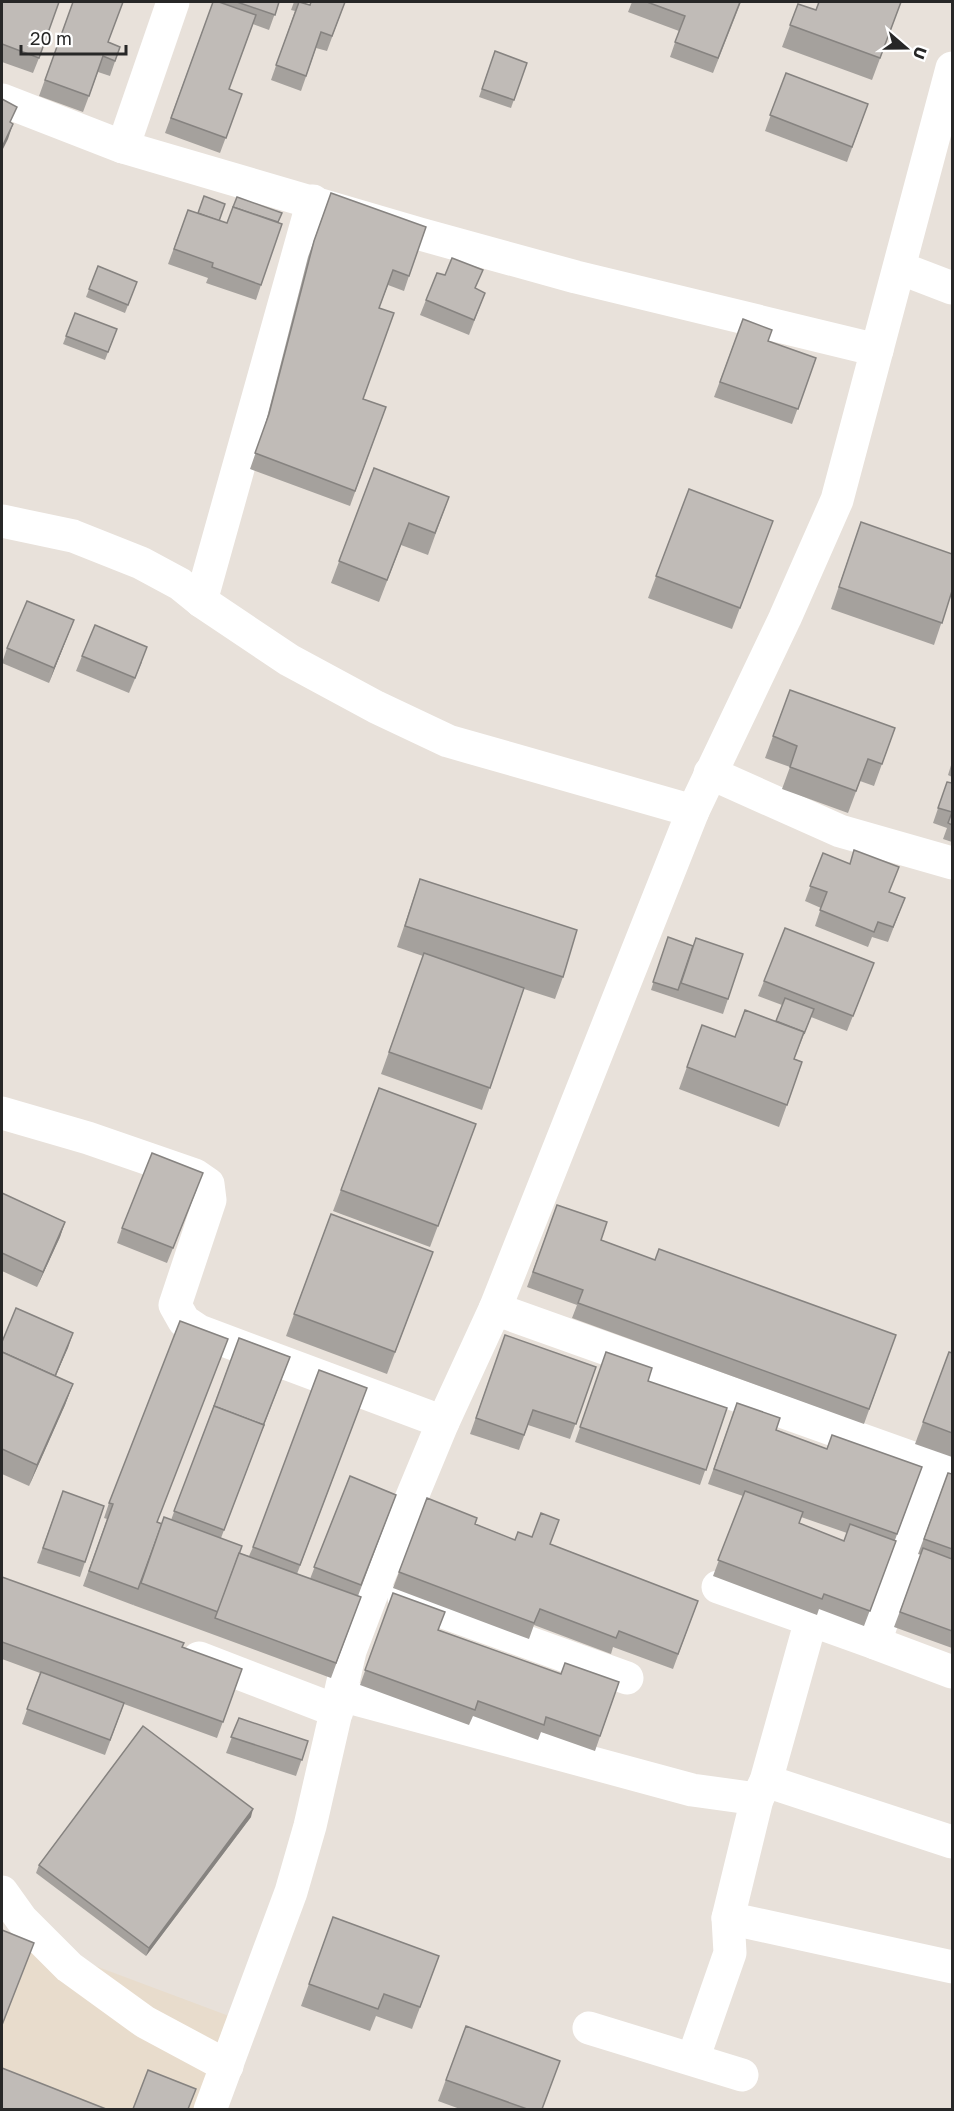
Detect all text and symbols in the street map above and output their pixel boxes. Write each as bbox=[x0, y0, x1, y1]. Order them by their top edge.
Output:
scale bar bbox=[21, 18, 126, 56]
north arrow bbox=[876, 18, 936, 78]
text: 20 m bbox=[30, 27, 72, 49]
text: U bbox=[909, 44, 931, 62]

